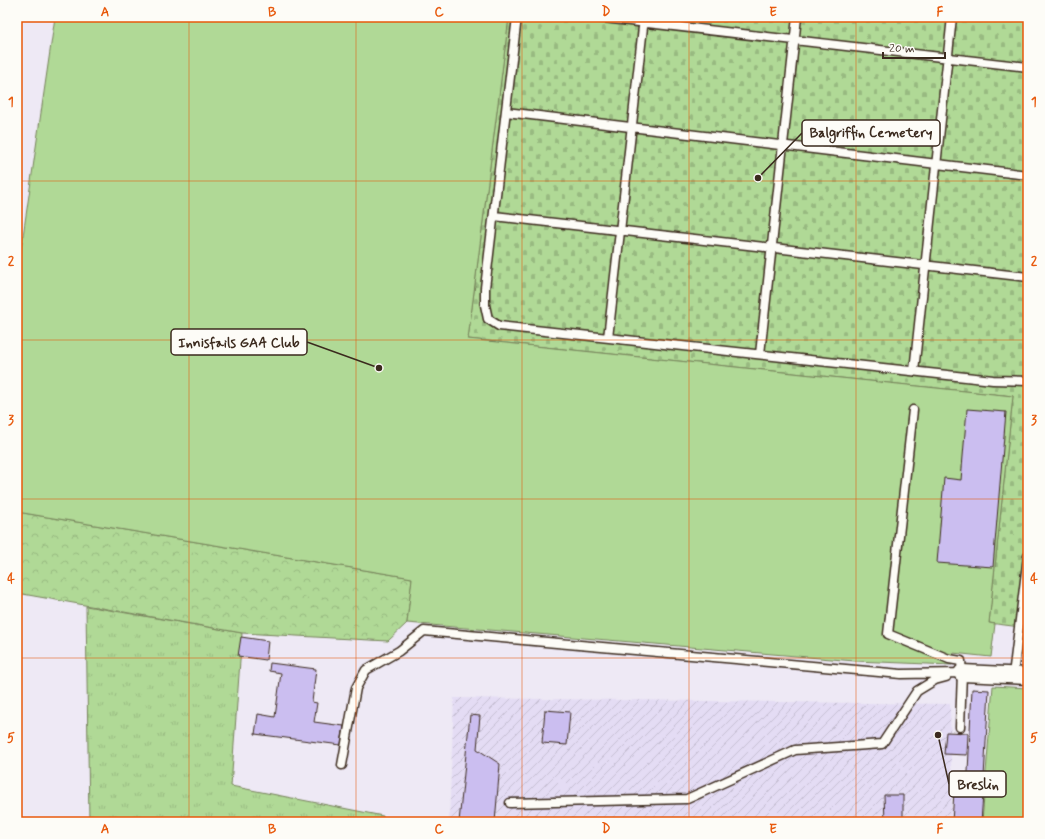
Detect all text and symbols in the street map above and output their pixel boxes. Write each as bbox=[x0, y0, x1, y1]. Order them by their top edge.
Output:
text: A bbox=[101, 4, 109, 21]
text: B bbox=[268, 4, 277, 21]
text: C bbox=[434, 4, 444, 21]
text: D bbox=[602, 4, 611, 21]
text: E bbox=[769, 4, 777, 21]
text: F bbox=[937, 4, 944, 21]
scale bar bbox=[883, 34, 945, 60]
text: 20 m bbox=[889, 41, 915, 57]
text: 1 bbox=[8, 94, 14, 111]
text: 1 bbox=[1031, 94, 1037, 111]
callout: Balgriffin Cemetery bbox=[802, 120, 940, 146]
text: Balgriffin Cemetery bbox=[810, 124, 933, 144]
text: 2 bbox=[8, 253, 15, 270]
text: 2 bbox=[1031, 253, 1038, 270]
callout: Innisfails GAA Club bbox=[171, 329, 307, 355]
text: Innisfails GAA Club bbox=[178, 334, 300, 352]
text: 3 bbox=[8, 412, 14, 429]
text: 3 bbox=[1031, 412, 1037, 429]
text: 4 bbox=[7, 571, 15, 588]
text: 4 bbox=[1030, 571, 1038, 588]
text: 5 bbox=[7, 730, 15, 747]
text: 5 bbox=[1030, 730, 1038, 747]
callout: Breslin bbox=[949, 771, 1006, 797]
text: Breslin bbox=[957, 776, 999, 794]
text: A bbox=[101, 821, 109, 838]
text: B bbox=[268, 821, 277, 838]
text: C bbox=[434, 821, 444, 838]
text: D bbox=[602, 821, 611, 838]
text: E bbox=[769, 821, 777, 838]
text: F bbox=[937, 821, 944, 838]

